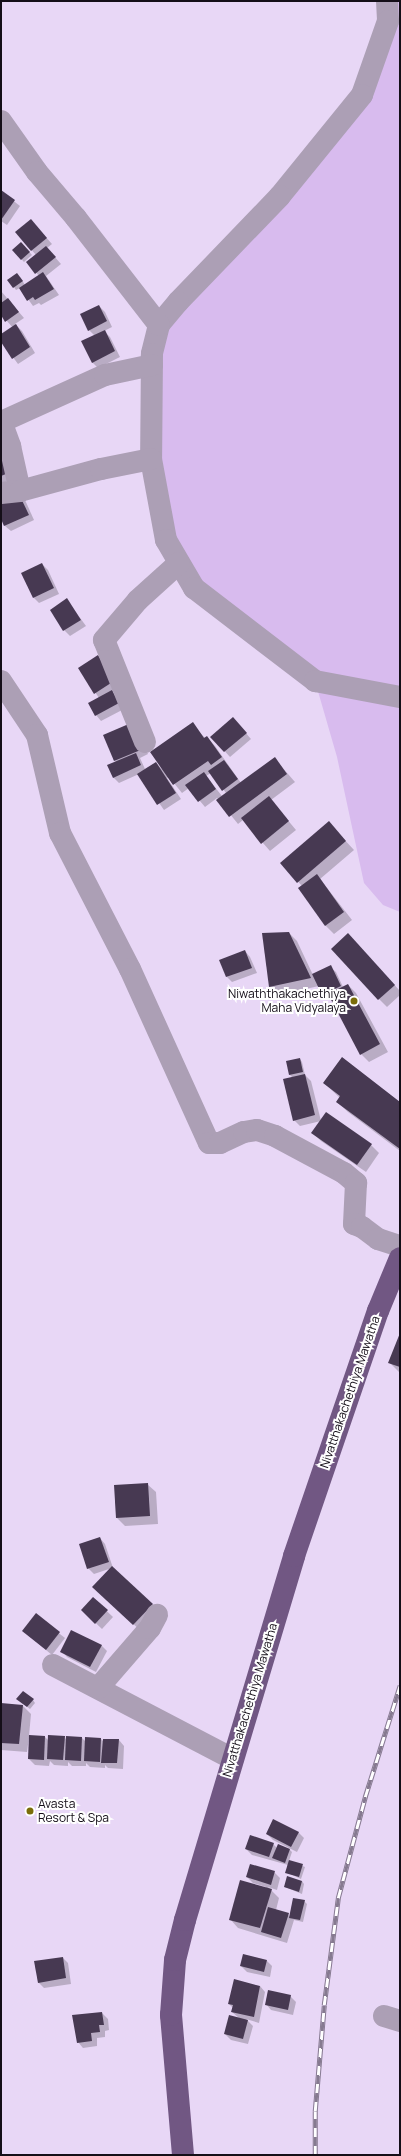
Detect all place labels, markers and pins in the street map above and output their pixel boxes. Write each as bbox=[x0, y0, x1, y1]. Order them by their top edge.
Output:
place label: Niwaththakachethiya Maha Vidyalaya bbox=[228, 987, 346, 1015]
marker: Niwaththakachethiya Maha Vidyalaya bbox=[349, 996, 359, 1006]
place label: Avasta Resort & Spa bbox=[38, 1797, 109, 1825]
marker: Avasta Resort & Spa bbox=[25, 1806, 35, 1816]

